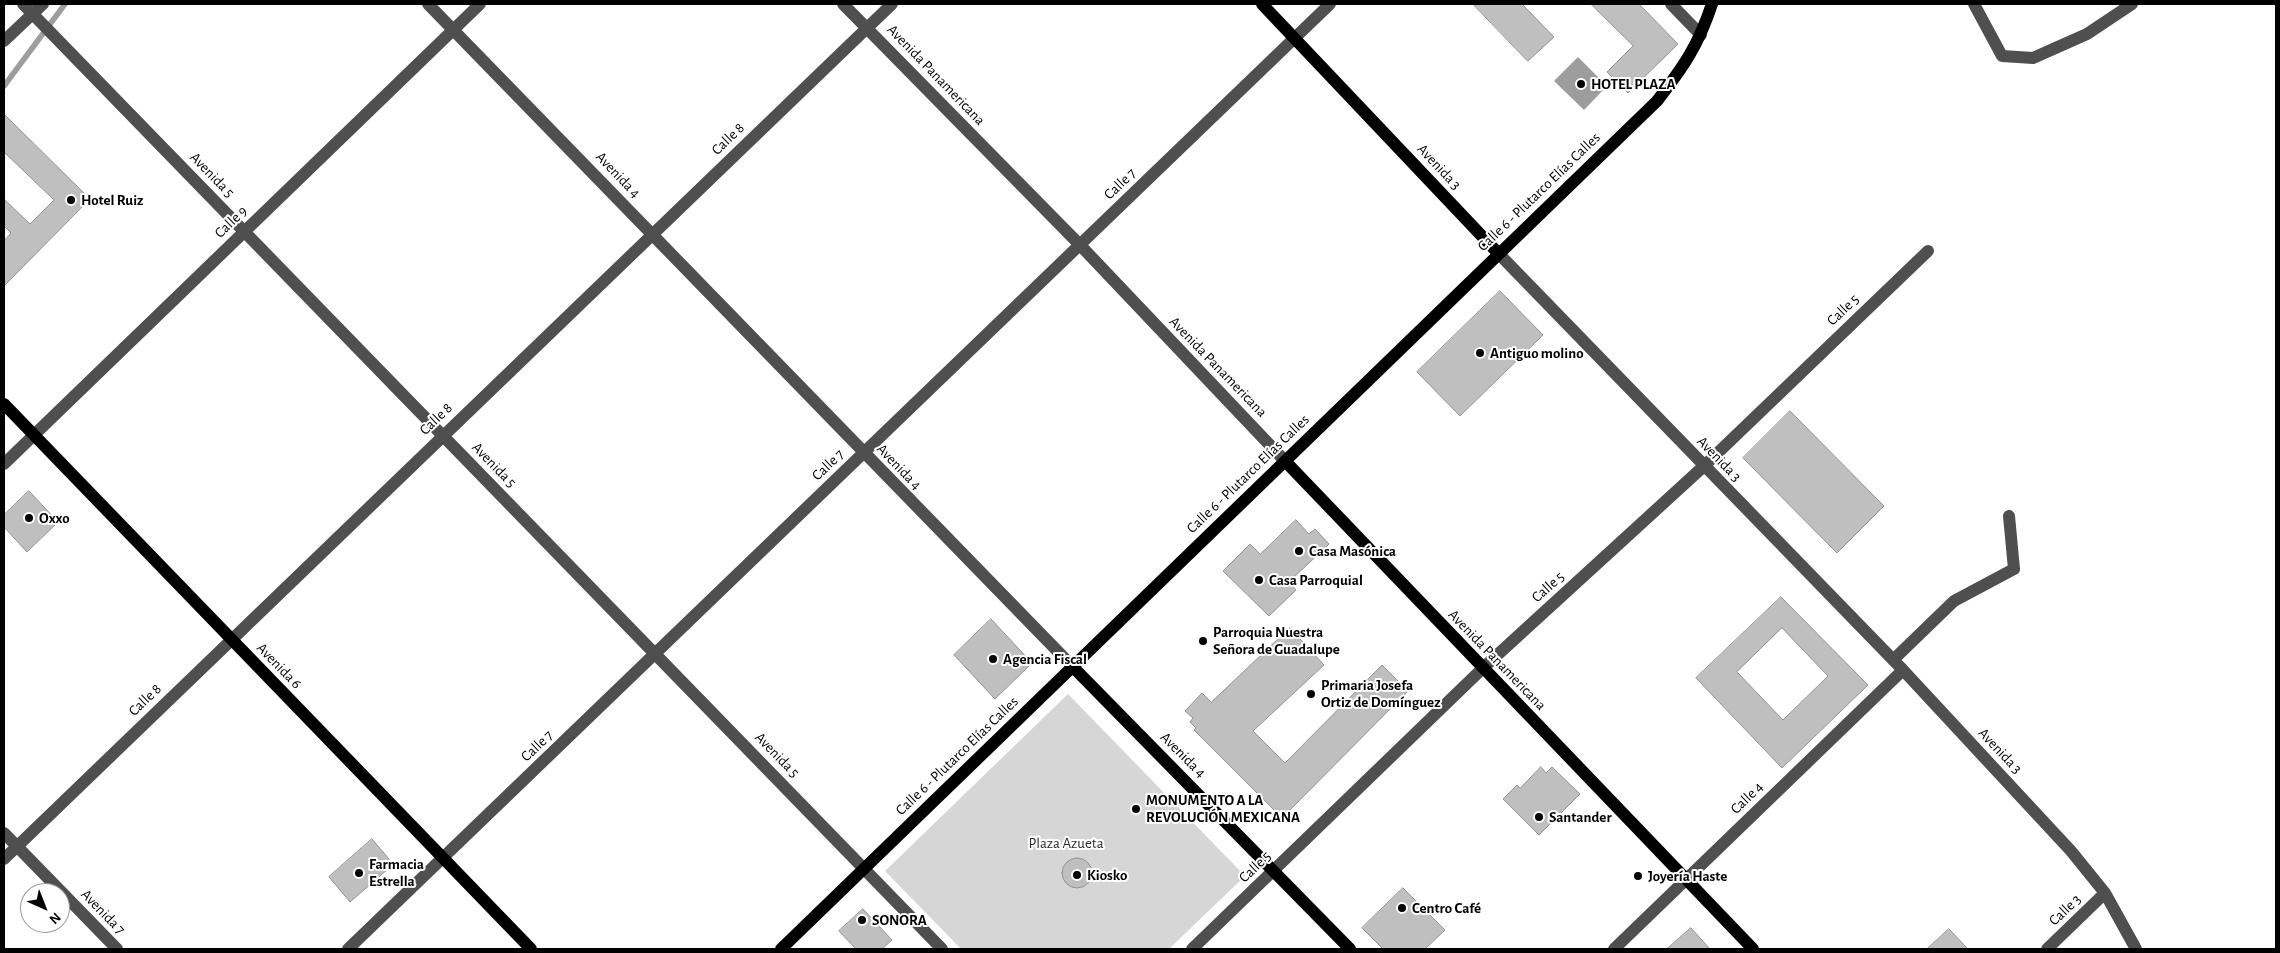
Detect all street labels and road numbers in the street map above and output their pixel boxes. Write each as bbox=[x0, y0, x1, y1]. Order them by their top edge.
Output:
street label: Avenida Panamericana bbox=[883, 21, 989, 129]
street label: Calle 8 bbox=[708, 119, 748, 159]
street label: Calle 6 - Plutarco Elías Calles bbox=[1474, 129, 1604, 255]
street label: Avenida 3 bbox=[1413, 140, 1465, 194]
street label: Avenida 4 bbox=[592, 148, 644, 202]
street label: Avenida 5 bbox=[186, 149, 238, 201]
street label: Calle 7 bbox=[1100, 164, 1140, 204]
street label: Calle 9 bbox=[211, 202, 251, 242]
street label: Calle 5 bbox=[1823, 290, 1863, 330]
street label: Avenida Panamericana bbox=[1165, 313, 1271, 421]
street label: Calle 8 bbox=[416, 399, 456, 439]
street label: Calle 6 - Plutarco Elías Calles bbox=[1183, 411, 1313, 537]
street label: Avenida 3 bbox=[1693, 433, 1745, 485]
street label: Avenida 5 bbox=[468, 439, 520, 491]
street label: Avenida 4 bbox=[873, 440, 925, 494]
street label: Calle 7 bbox=[808, 445, 848, 485]
street label: Calle 5 bbox=[1528, 568, 1568, 606]
street label: Avenida Panamericana bbox=[1444, 606, 1550, 714]
street label: Avenida 6 bbox=[253, 639, 305, 693]
street label: Calle 8 bbox=[125, 680, 165, 720]
street label: Calle 6 - Plutarco Elías Calles bbox=[892, 693, 1022, 819]
street label: Avenida 3 bbox=[1974, 724, 2026, 778]
street label: Calle 7 bbox=[517, 726, 557, 766]
street label: Avenida 4 bbox=[1156, 728, 1210, 782]
street label: Avenida 5 bbox=[751, 729, 803, 781]
street label: Calle 4 bbox=[1727, 778, 1767, 818]
street label: Calle 5 bbox=[1235, 847, 1275, 887]
street label: Avenida 7 bbox=[77, 886, 129, 938]
street label: Calle 3 bbox=[2045, 890, 2085, 930]

